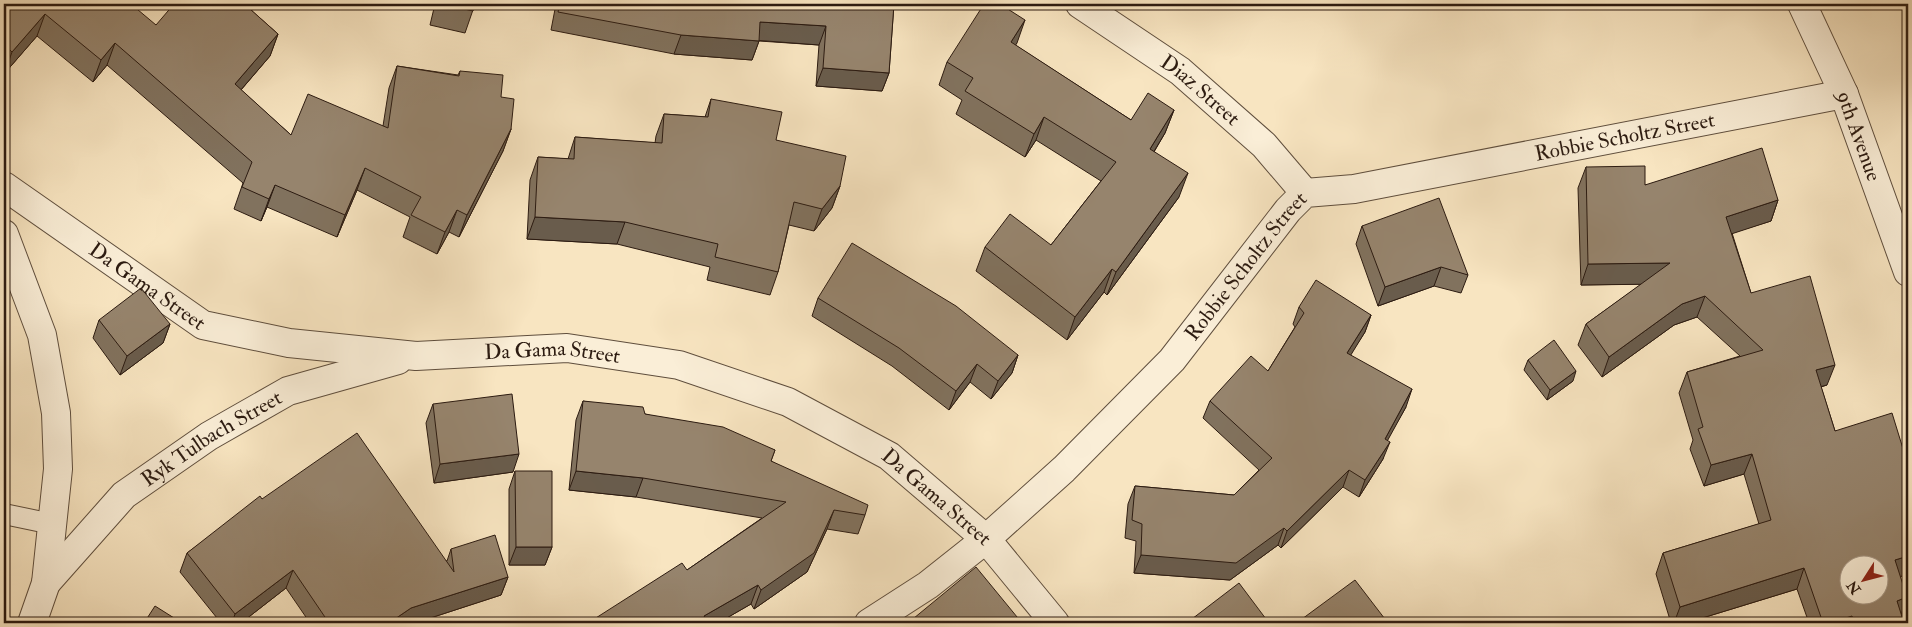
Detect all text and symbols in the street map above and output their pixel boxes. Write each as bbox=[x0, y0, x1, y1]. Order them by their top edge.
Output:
street label: Diaz Street bbox=[1155, 49, 1246, 132]
street label: 9th Avenue bbox=[1829, 86, 1887, 185]
street label: Robbie Scholtz Street bbox=[1533, 106, 1717, 168]
street label: Robbie Scholtz Street bbox=[1179, 186, 1313, 346]
street label: Da Gama Street bbox=[84, 236, 211, 337]
street label: Da Gama Street bbox=[484, 335, 622, 370]
street label: Ryk Tulbach Street bbox=[136, 384, 287, 493]
street label: Da Gama Street bbox=[876, 442, 997, 552]
north arrow bbox=[1840, 554, 1890, 604]
text: N bbox=[1843, 577, 1865, 598]

